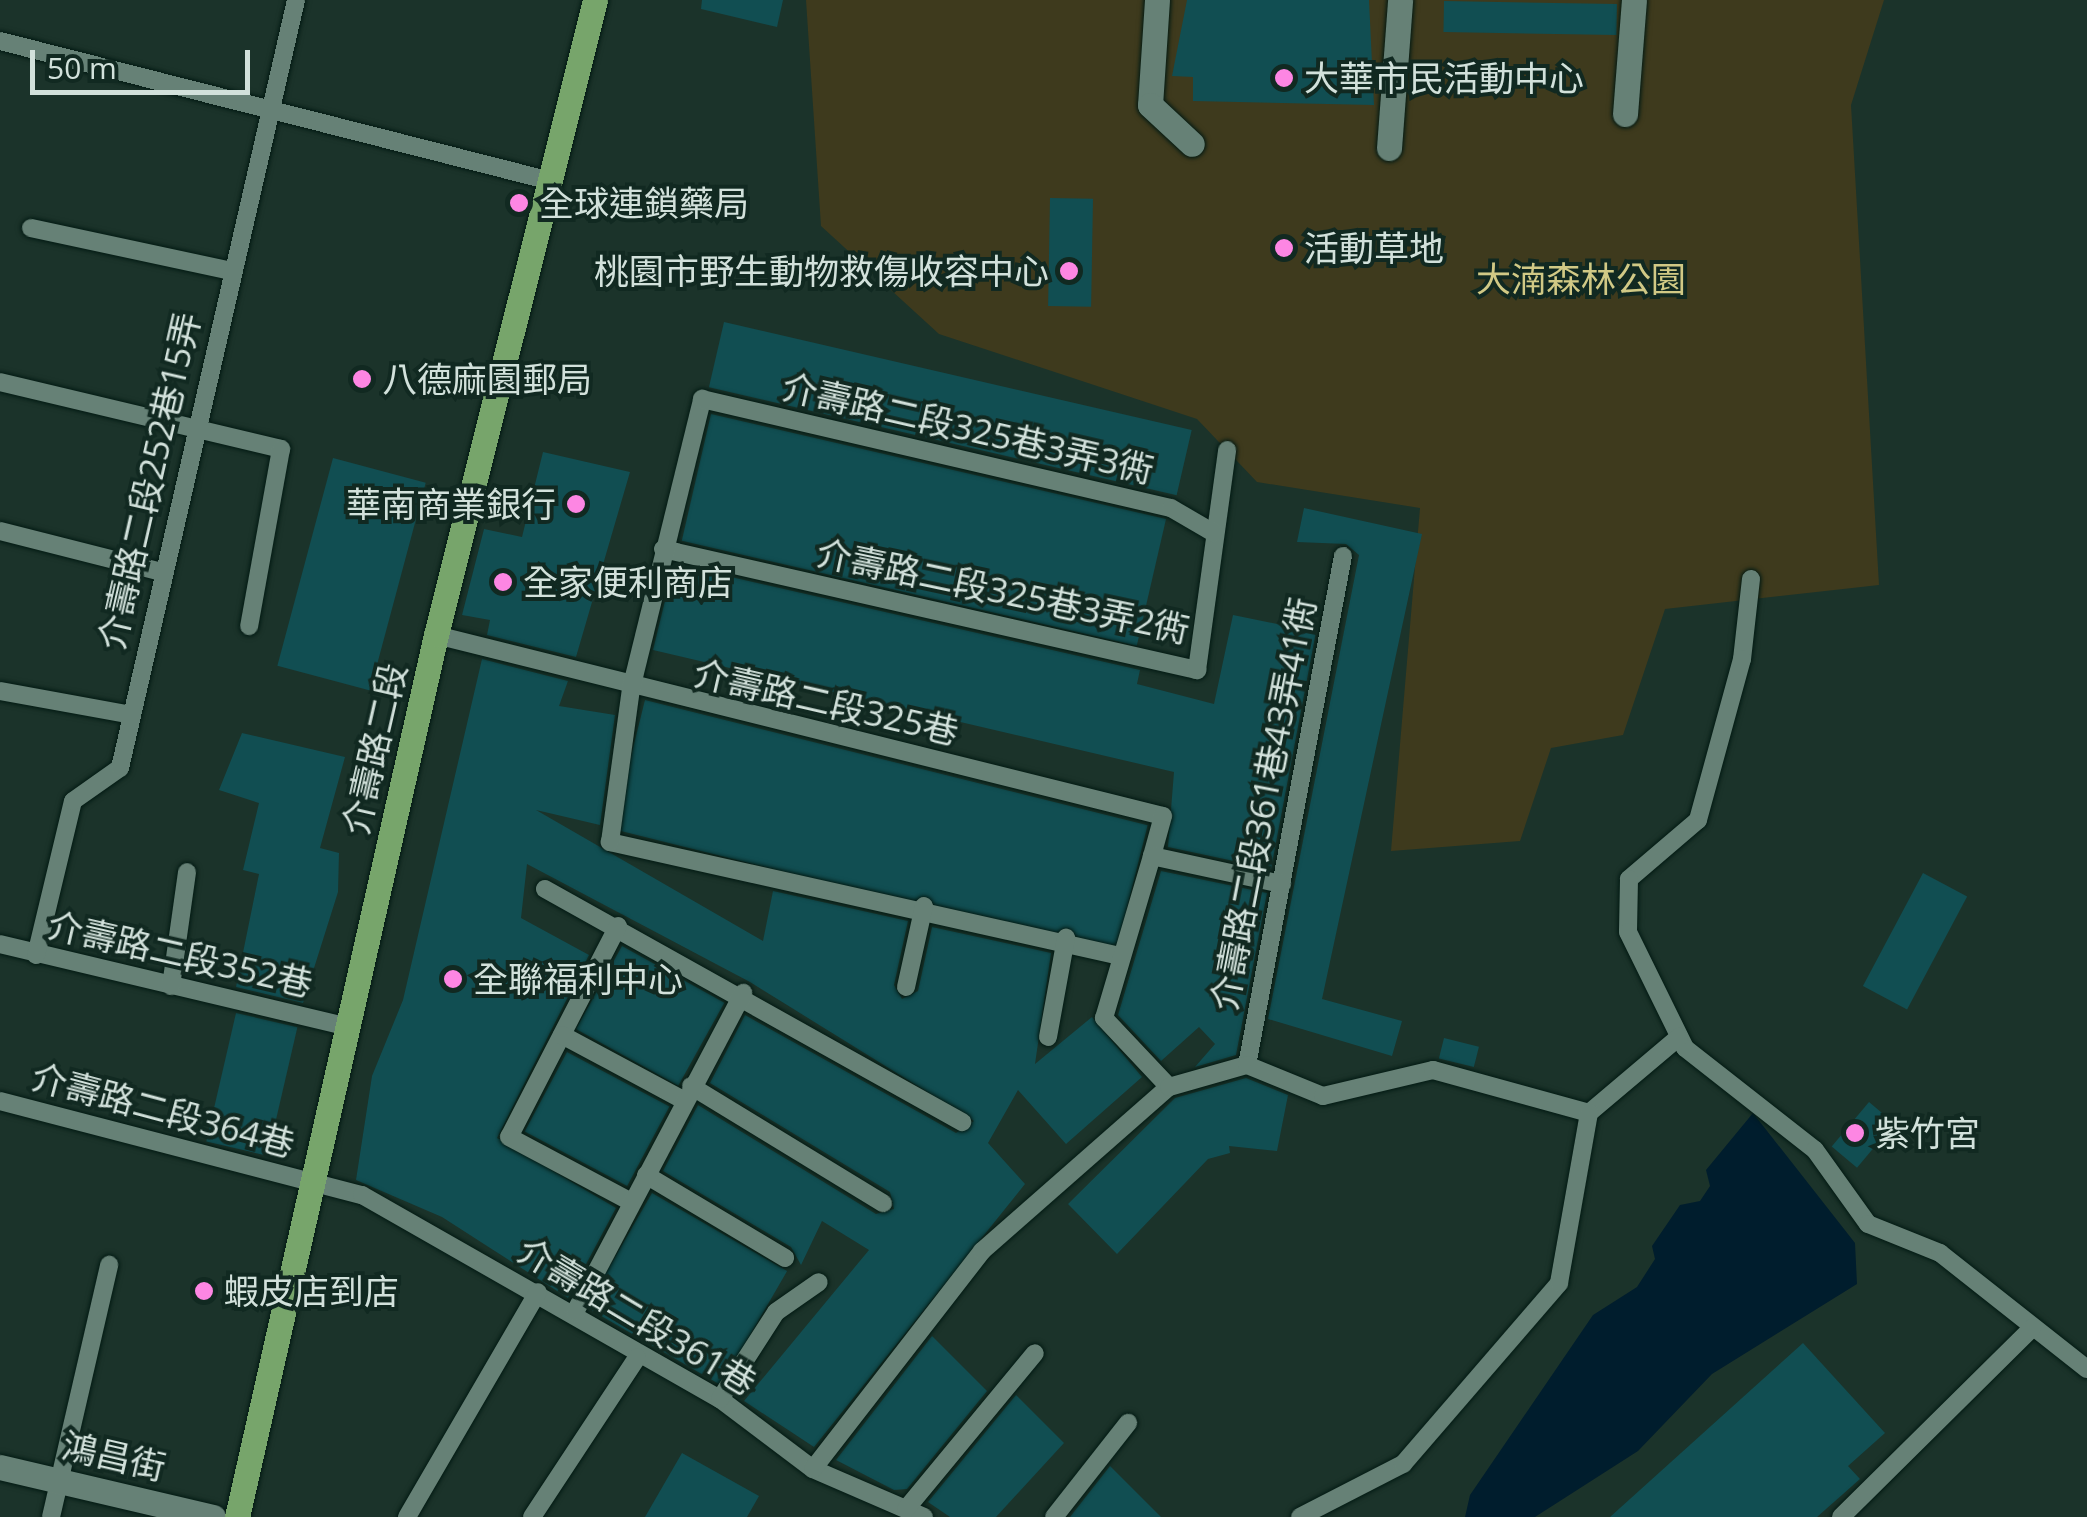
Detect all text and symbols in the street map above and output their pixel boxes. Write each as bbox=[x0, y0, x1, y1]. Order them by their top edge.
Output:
scale bar bbox=[35, 30, 255, 92]
text: 50 m bbox=[47, 47, 117, 88]
place label: 大華市民活動中心 bbox=[1304, 57, 1584, 99]
marker: 大華市民活動中心 bbox=[1273, 67, 1295, 89]
place label: 全球連鎖藥局 bbox=[539, 182, 749, 224]
marker: 全球連鎖藥局 bbox=[508, 192, 530, 214]
place label: 活動草地 bbox=[1304, 227, 1444, 269]
marker: 活動草地 bbox=[1273, 237, 1295, 259]
place label: 桃園市野生動物救傷收容中心 bbox=[594, 250, 1049, 292]
park label: 大湳森林公園 bbox=[1476, 258, 1686, 300]
marker: 桃園市野生動物救傷收容中心 bbox=[1058, 260, 1080, 282]
street label: 介壽路二段252巷15弄 bbox=[90, 308, 208, 654]
place label: 八德麻園郵局 bbox=[382, 358, 592, 400]
street label: 介壽路二段325巷3弄3衖 bbox=[778, 365, 1158, 491]
marker: 八德麻園郵局 bbox=[351, 368, 373, 390]
place label: 華南商業銀行 bbox=[346, 483, 556, 525]
marker: 華南商業銀行 bbox=[565, 493, 587, 515]
street label: 介壽路二段325巷3弄2衖 bbox=[813, 531, 1193, 651]
place label: 全家便利商店 bbox=[523, 561, 733, 603]
marker: 全家便利商店 bbox=[492, 571, 514, 593]
street label: 介壽路二段361巷43弄41衖 bbox=[1202, 594, 1324, 1014]
street label: 介壽路二段325巷 bbox=[690, 651, 962, 753]
street label: 介壽路二段 bbox=[334, 659, 414, 839]
street label: 介壽路二段352巷 bbox=[44, 903, 316, 1005]
place label: 全聯福利中心 bbox=[473, 958, 683, 1000]
marker: 全聯福利中心 bbox=[442, 968, 464, 990]
street label: 介壽路二段364巷 bbox=[27, 1055, 299, 1165]
place label: 紫竹宮 bbox=[1875, 1112, 1980, 1154]
marker: 紫竹宮 bbox=[1844, 1122, 1866, 1144]
street label: 介壽路二段361巷 bbox=[510, 1228, 764, 1404]
place label: 蝦皮店到店 bbox=[224, 1270, 399, 1312]
marker: 蝦皮店到店 bbox=[193, 1280, 215, 1302]
street label: 鴻昌街 bbox=[58, 1424, 170, 1488]

